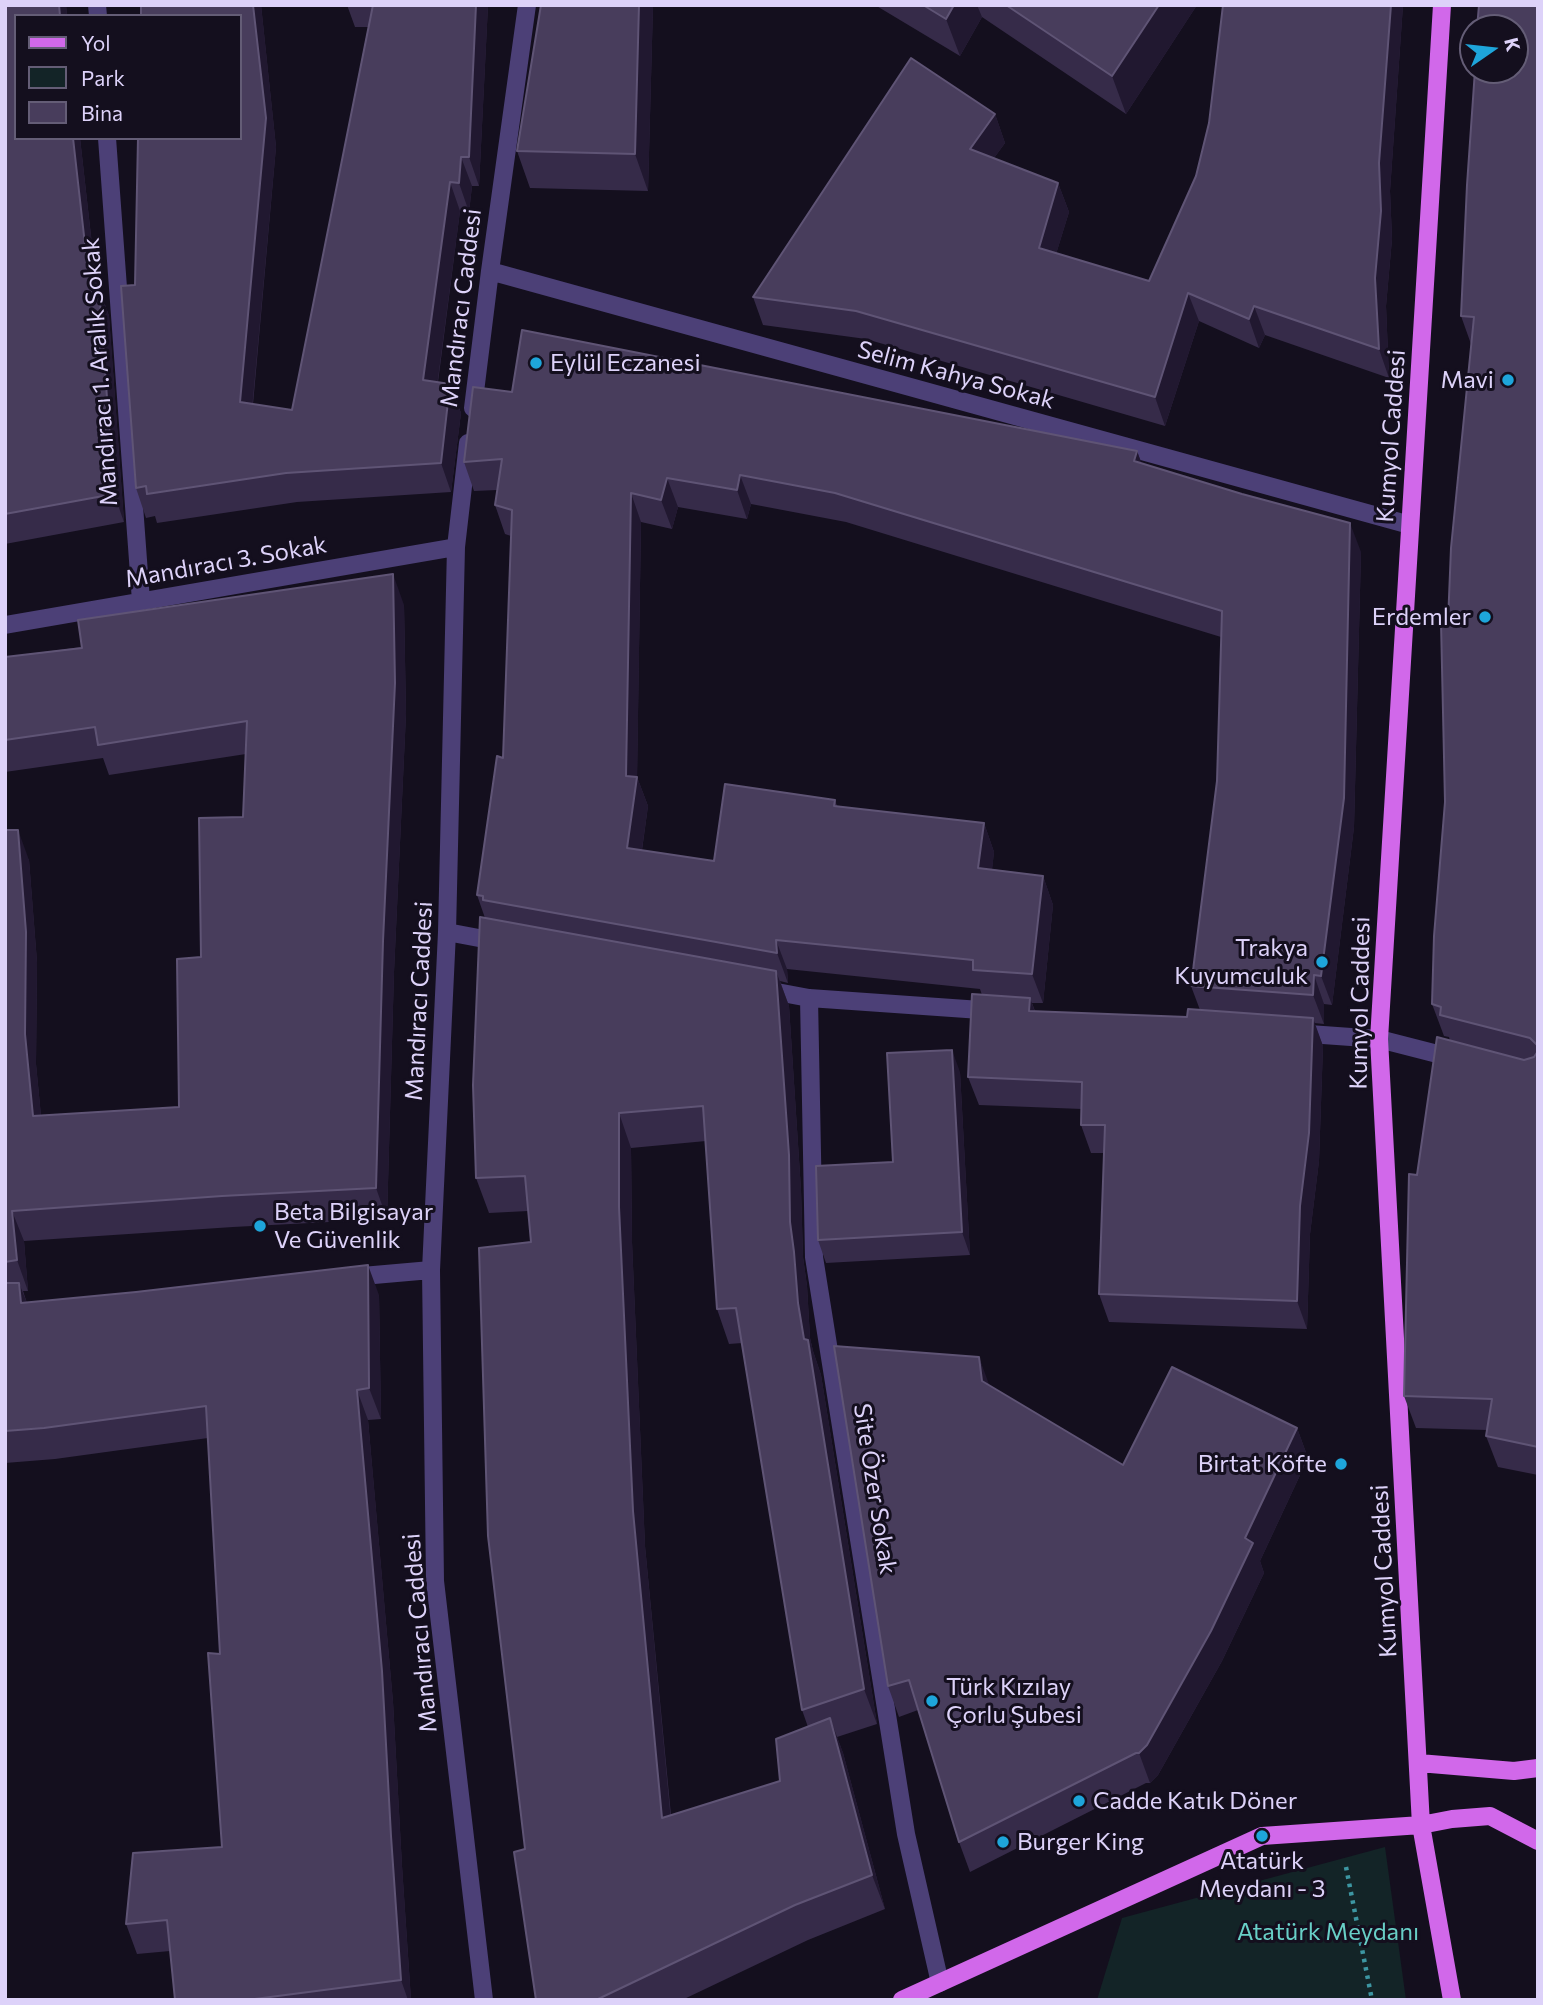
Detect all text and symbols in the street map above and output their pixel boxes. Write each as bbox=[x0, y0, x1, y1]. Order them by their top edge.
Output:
legend bbox=[14, 14, 242, 140]
north arrow bbox=[1459, 14, 1529, 84]
text: Yol bbox=[81, 30, 111, 55]
text: K bbox=[1500, 35, 1526, 54]
text: Park bbox=[81, 65, 125, 90]
text: Bina bbox=[81, 100, 123, 125]
street label: Mandıracı Caddesi bbox=[435, 207, 487, 409]
street label: Mandıracı 1. Aralık Sokak bbox=[76, 237, 124, 507]
street label: Selim Kahya Sokak bbox=[854, 335, 1058, 415]
place label: Eylül Eczanesi bbox=[550, 349, 701, 377]
street label: Kumyol Caddesi bbox=[1371, 349, 1411, 523]
marker: Eylül Eczanesi bbox=[528, 355, 544, 371]
place label: Mavi bbox=[1441, 366, 1494, 394]
marker: Mavi bbox=[1500, 372, 1516, 388]
street label: Mandıracı 3. Sokak bbox=[123, 530, 329, 594]
place label: Erdemler bbox=[1372, 603, 1471, 631]
marker: Erdemler bbox=[1477, 609, 1493, 625]
street label: Mandıracı Caddesi bbox=[399, 900, 439, 1102]
street label: Kumyol Caddesi bbox=[1344, 916, 1376, 1090]
place label: Trakya Kuyumculuk bbox=[1174, 934, 1308, 990]
marker: Trakya Kuyumculuk bbox=[1314, 954, 1330, 970]
place label: Beta Bilgisayar Ve Güvenlik bbox=[274, 1198, 433, 1254]
marker: Beta Bilgisayar Ve Güvenlik bbox=[252, 1218, 268, 1234]
street label: Site Özer Sokak bbox=[847, 1402, 903, 1576]
place label: Birtat Köfte bbox=[1198, 1450, 1327, 1478]
marker: Birtat Köfte bbox=[1333, 1456, 1349, 1472]
street label: Kumyol Caddesi bbox=[1365, 1484, 1403, 1658]
street label: Mandıracı Caddesi bbox=[397, 1532, 443, 1734]
place label: Türk Kızılay Çorlu Şubesi bbox=[946, 1673, 1082, 1729]
marker: Türk Kızılay Çorlu Şubesi bbox=[924, 1693, 940, 1709]
place label: Cadde Katık Döner bbox=[1093, 1787, 1297, 1815]
marker: Cadde Katık Döner bbox=[1071, 1793, 1087, 1809]
place label: Burger King bbox=[1017, 1828, 1144, 1856]
marker: Atatürk Meydanı - 3 bbox=[1254, 1828, 1270, 1844]
marker: Burger King bbox=[995, 1834, 1011, 1850]
place label: Atatürk Meydanı - 3 bbox=[1199, 1847, 1325, 1903]
park label: Atatürk Meydanı bbox=[1237, 1918, 1419, 1946]

